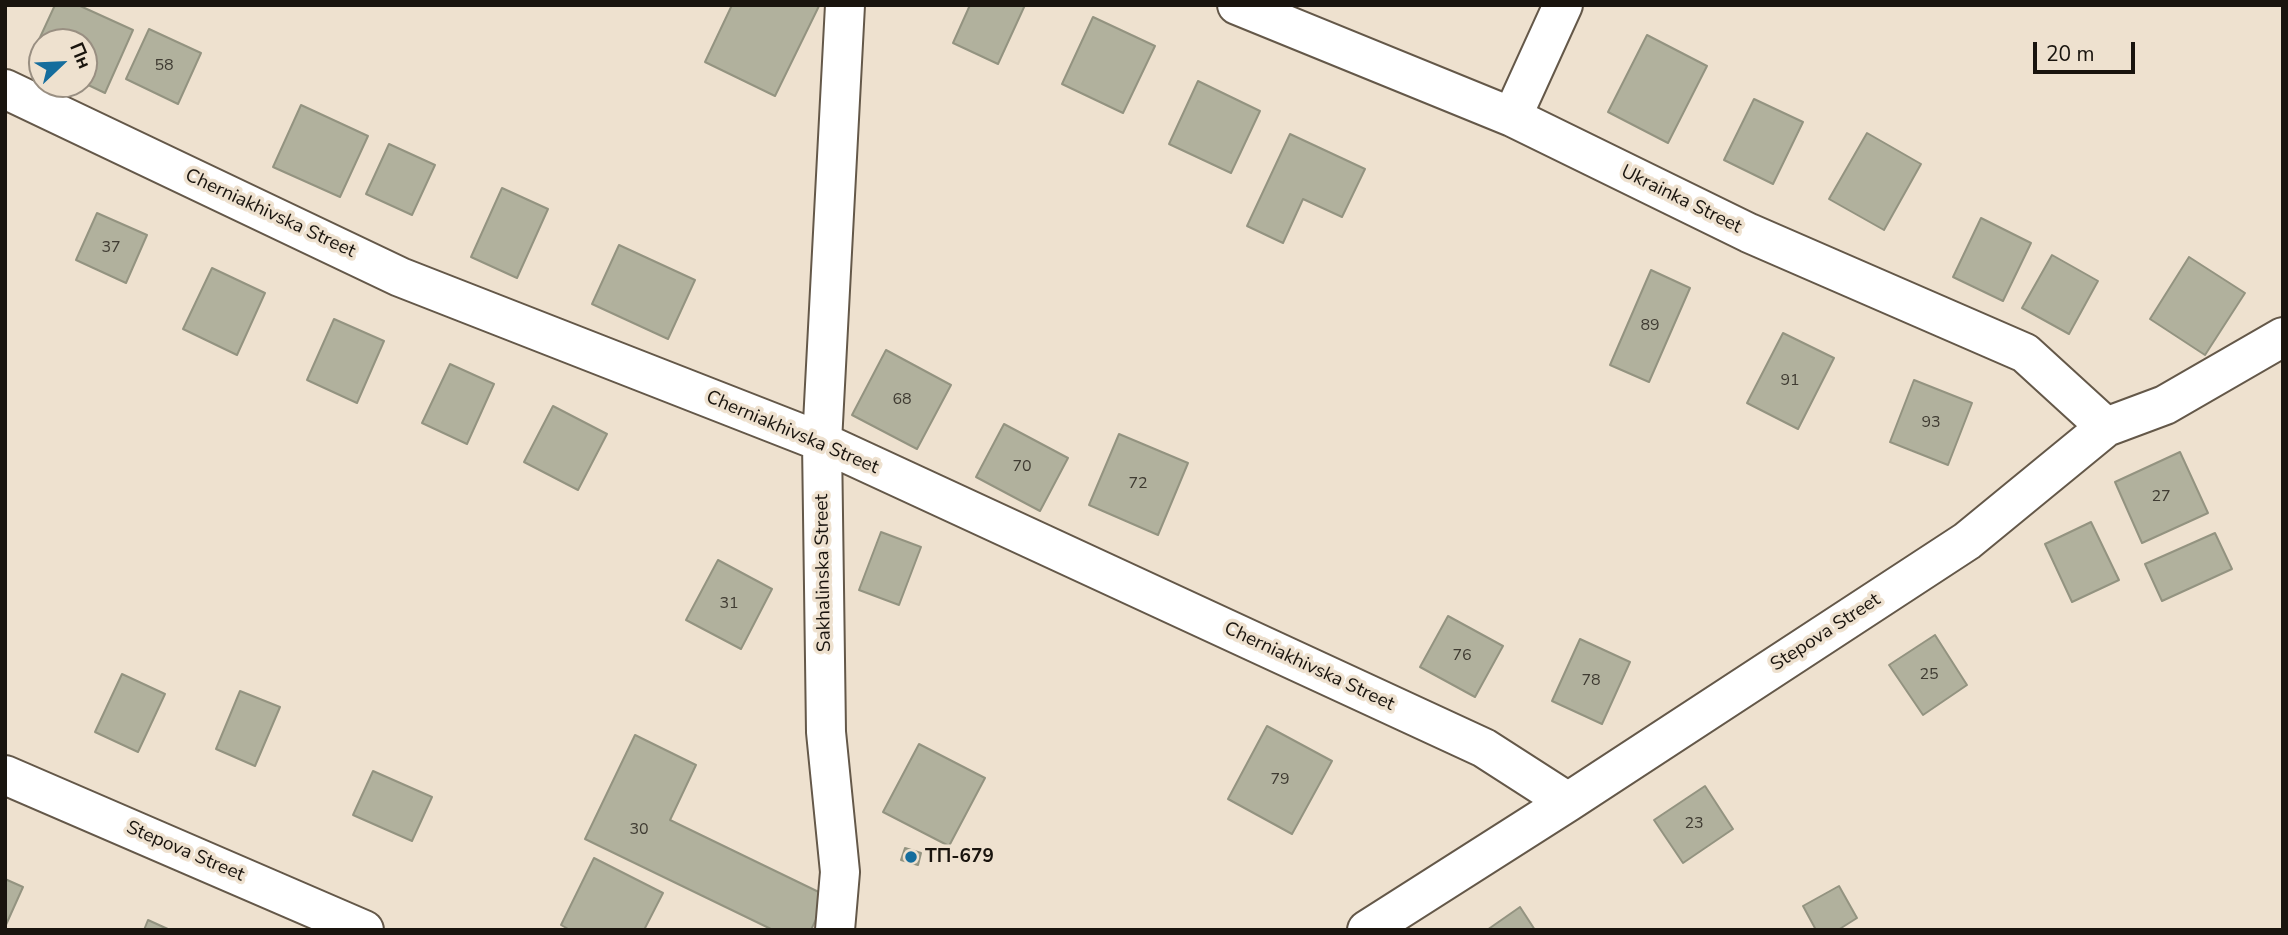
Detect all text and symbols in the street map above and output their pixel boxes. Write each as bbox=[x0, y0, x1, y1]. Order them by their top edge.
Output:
north arrow bbox=[28, 28, 98, 98]
scale bar bbox=[2036, 28, 2138, 72]
text: Пн bbox=[63, 38, 98, 73]
text: 20 m bbox=[2046, 40, 2095, 68]
house number: 58 bbox=[154, 56, 174, 76]
street label: Ukrainka Street bbox=[1617, 161, 1745, 239]
street label: Cherniakhivska Street bbox=[181, 164, 359, 264]
house number: 37 bbox=[101, 238, 121, 258]
house number: 89 bbox=[1640, 316, 1660, 336]
house number: 91 bbox=[1780, 371, 1800, 391]
street label: Cherniakhivska Street bbox=[702, 386, 882, 480]
house number: 68 bbox=[892, 390, 912, 410]
house number: 93 bbox=[1921, 413, 1941, 433]
house number: 70 bbox=[1012, 457, 1032, 477]
house number: 72 bbox=[1128, 474, 1148, 494]
house number: 27 bbox=[2151, 487, 2171, 507]
street label: Sakhalinska Street bbox=[811, 494, 837, 652]
street label: Stepova Street bbox=[1767, 589, 1885, 677]
house number: 31 bbox=[719, 594, 739, 614]
street label: Cherniakhivska Street bbox=[1220, 617, 1398, 717]
house number: 76 bbox=[1452, 646, 1472, 666]
house number: 25 bbox=[1919, 665, 1939, 685]
house number: 78 bbox=[1581, 671, 1601, 691]
house number: 79 bbox=[1270, 770, 1290, 790]
house number: 23 bbox=[1684, 814, 1704, 834]
street label: Stepova Street bbox=[122, 817, 248, 887]
house number: 30 bbox=[629, 820, 649, 840]
place label: ТП-679 bbox=[925, 846, 994, 868]
marker: ТП-679 bbox=[903, 849, 919, 865]

